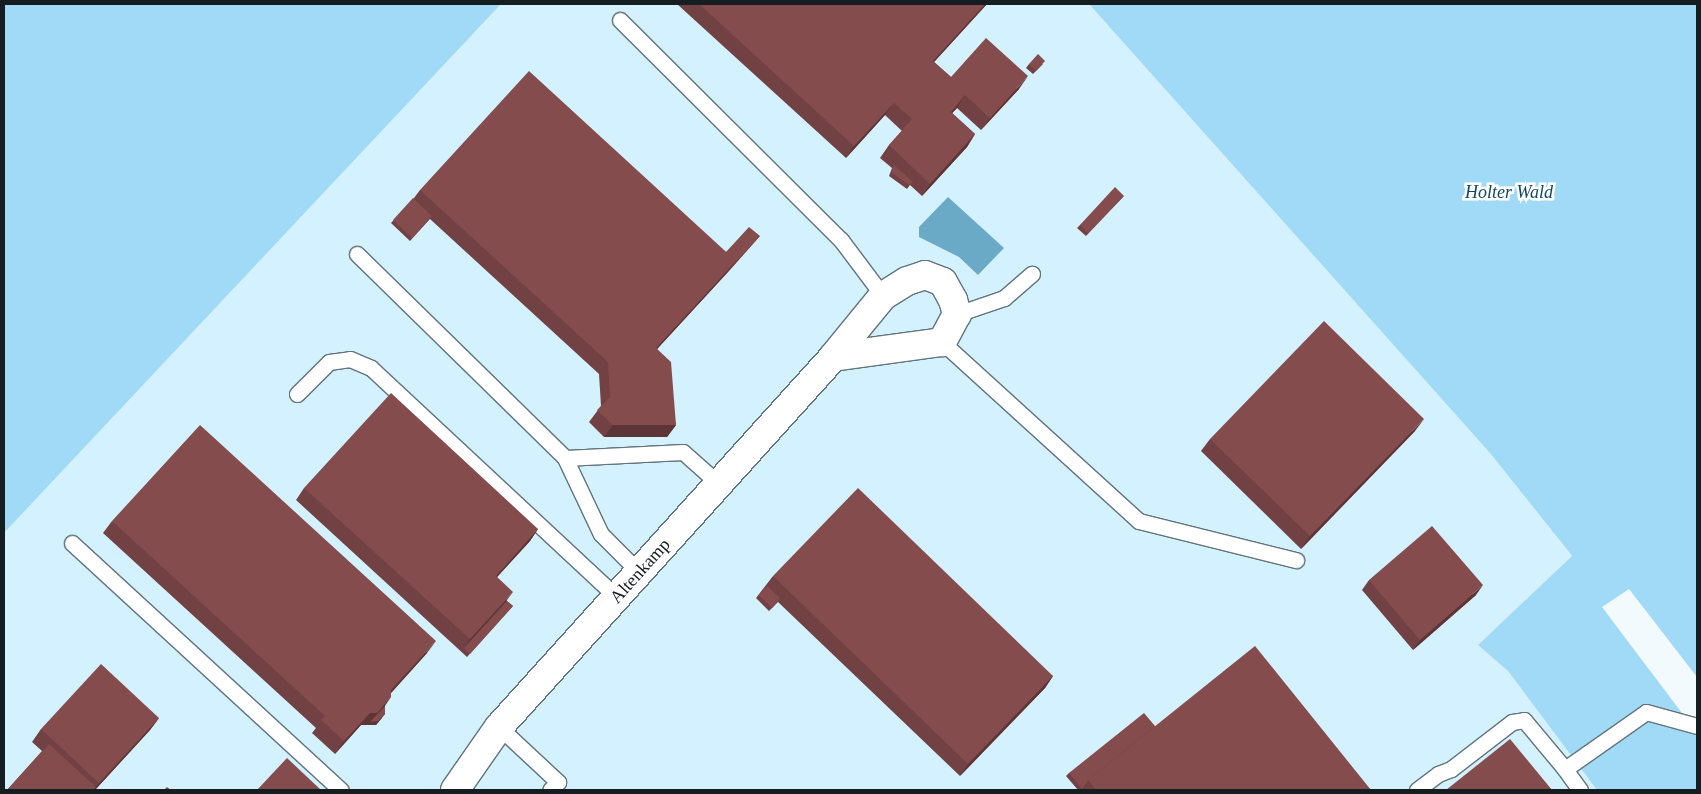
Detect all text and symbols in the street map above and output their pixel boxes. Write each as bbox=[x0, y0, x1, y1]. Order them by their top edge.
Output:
park label: Holter Wald bbox=[1465, 181, 1553, 203]
street label: Altenkamp bbox=[605, 534, 675, 608]

